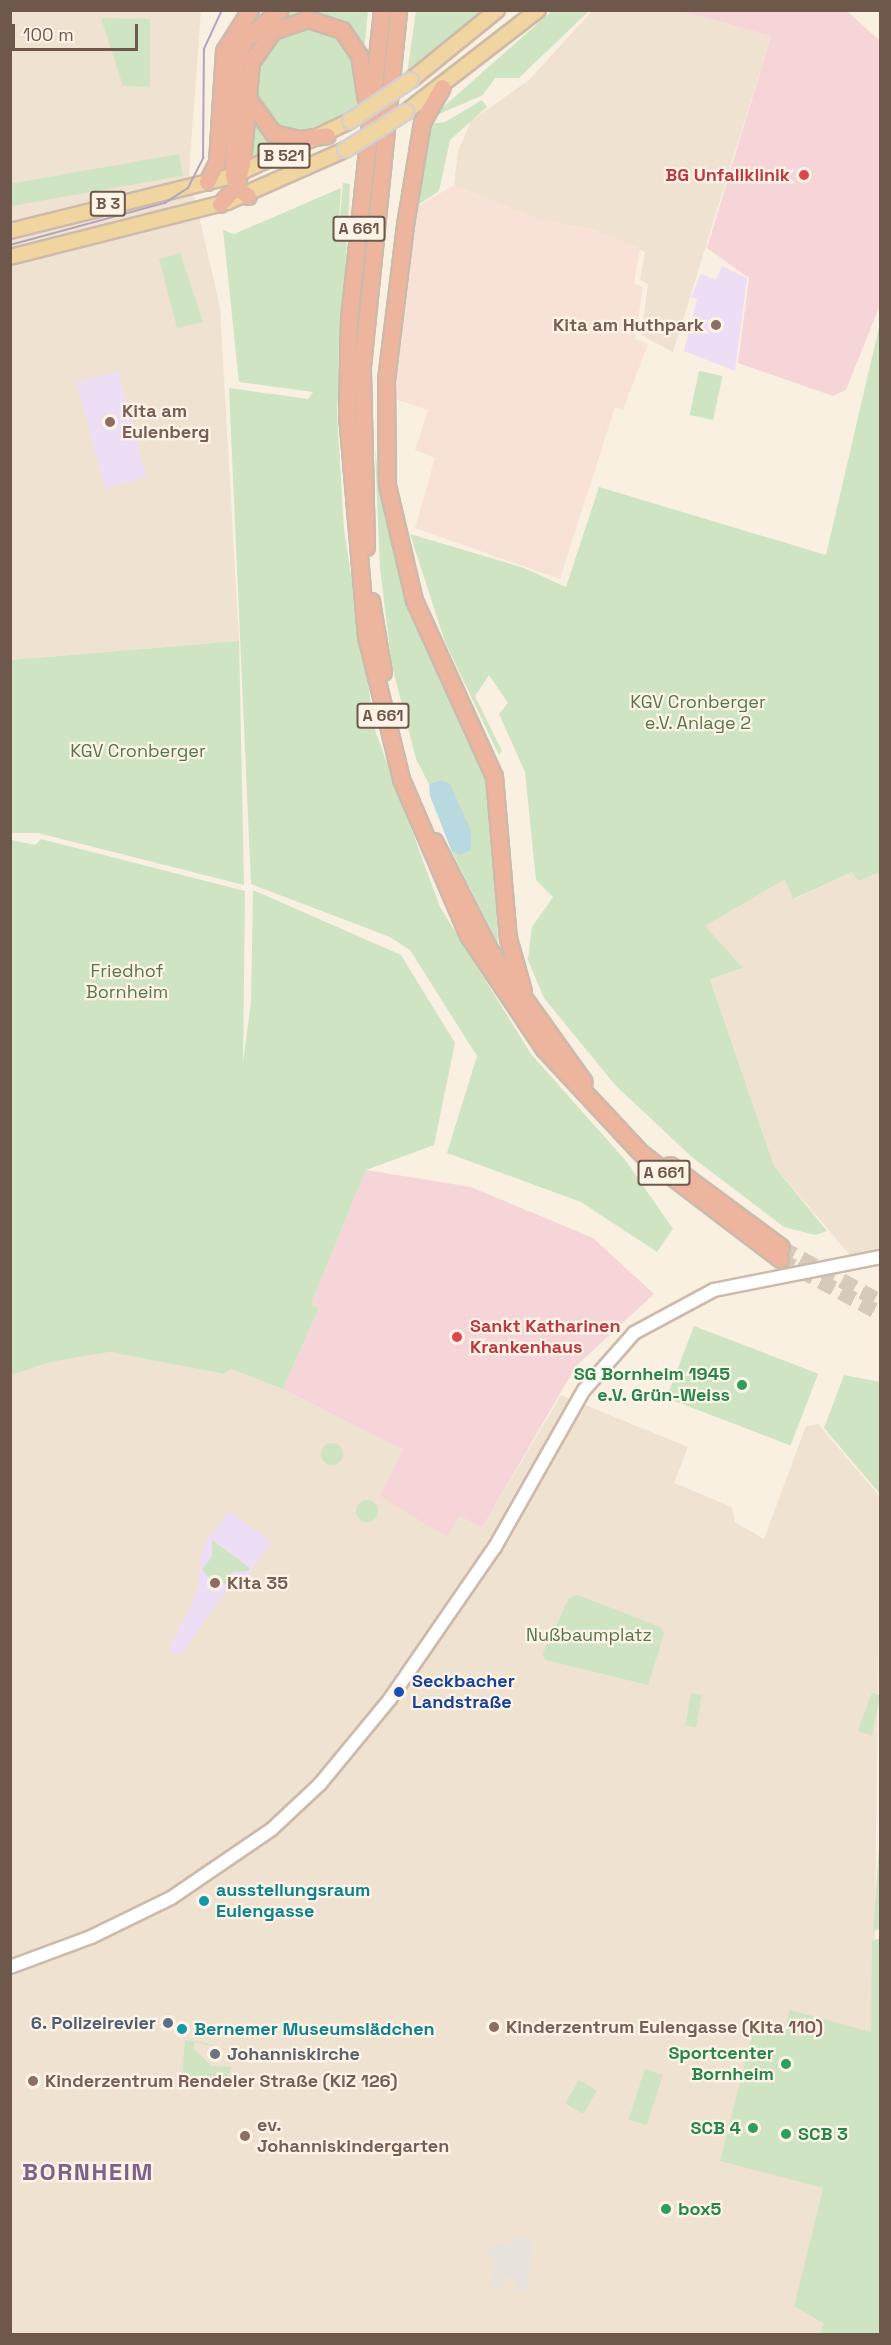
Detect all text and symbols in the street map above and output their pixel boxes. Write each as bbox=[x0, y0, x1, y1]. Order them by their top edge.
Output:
scale bar bbox=[15, 12, 141, 50]
text: 100 m bbox=[23, 23, 74, 46]
road number: B 521 bbox=[257, 143, 311, 169]
place label: BG Unfallklinik bbox=[665, 164, 790, 186]
marker: BG Unfallklinik bbox=[795, 166, 813, 184]
road number: B 3 bbox=[88, 191, 128, 217]
road number: A 661 bbox=[332, 216, 386, 242]
place label: Kita am Huthpark bbox=[553, 314, 704, 336]
marker: Kita am Huthpark bbox=[709, 318, 723, 332]
place label: Kita am Eulenberg bbox=[122, 401, 209, 444]
marker: Kita am Eulenberg bbox=[103, 415, 117, 429]
park label: KGV Cronberger e.V. Anlage 2 bbox=[630, 692, 766, 734]
road number: A 661 bbox=[356, 703, 410, 729]
park label: KGV Cronberger bbox=[70, 740, 206, 762]
park label: Friedhof Bornheim bbox=[86, 961, 168, 1004]
road number: A 661 bbox=[637, 1160, 691, 1186]
place label: Sankt Katharinen Krankenhaus bbox=[470, 1316, 621, 1358]
marker: Sankt Katharinen Krankenhaus bbox=[448, 1328, 466, 1346]
place label: SG Bornheim 1945 e.V. Grün-Weiss bbox=[574, 1364, 730, 1406]
marker: SG Bornheim 1945 e.V. Grün-Weiss bbox=[735, 1378, 749, 1392]
place label: Kita 35 bbox=[227, 1572, 288, 1594]
marker: Kita 35 bbox=[208, 1576, 222, 1590]
park label: Nußbaumplatz bbox=[526, 1624, 652, 1646]
place label: Seckbacher Landstraße bbox=[412, 1671, 515, 1714]
marker: Seckbacher Landstraße bbox=[390, 1683, 408, 1701]
place label: ausstellungsraum Eulengasse bbox=[216, 1880, 370, 1922]
marker: ausstellungsraum Eulengasse bbox=[197, 1894, 211, 1908]
place label: 6. Polizeirevier bbox=[30, 2012, 156, 2034]
marker: 6. Polizeirevier bbox=[161, 2016, 175, 2030]
place label: Kinderzentrum Eulengasse (Kita 110) bbox=[506, 2016, 823, 2038]
place label: Bernemer Museumslädchen bbox=[194, 2018, 435, 2040]
marker: Kinderzentrum Eulengasse (Kita 110) bbox=[487, 2020, 501, 2034]
marker: Bernemer Museumslädchen bbox=[175, 2022, 189, 2036]
place label: Johanniskirche bbox=[227, 2043, 360, 2065]
place label: Sportcenter Bornheim bbox=[668, 2043, 774, 2086]
marker: Johanniskirche bbox=[208, 2047, 222, 2061]
marker: Sportcenter Bornheim bbox=[779, 2057, 793, 2071]
place label: Kinderzentrum Rendeler Straße (KiZ 126) bbox=[45, 2070, 398, 2092]
marker: Kinderzentrum Rendeler Straße (KiZ 126) bbox=[26, 2074, 40, 2088]
place label: ev. Johanniskindergarten bbox=[257, 2115, 449, 2158]
place label: SCB 4 bbox=[691, 2117, 741, 2139]
marker: SCB 4 bbox=[746, 2121, 760, 2135]
place label: SCB 3 bbox=[798, 2123, 848, 2145]
marker: SCB 3 bbox=[779, 2127, 793, 2141]
marker: ev. Johanniskindergarten bbox=[238, 2129, 252, 2143]
district label: BORNHEIM bbox=[22, 2158, 154, 2186]
place label: box5 bbox=[678, 2198, 721, 2220]
marker: box5 bbox=[659, 2202, 673, 2216]

